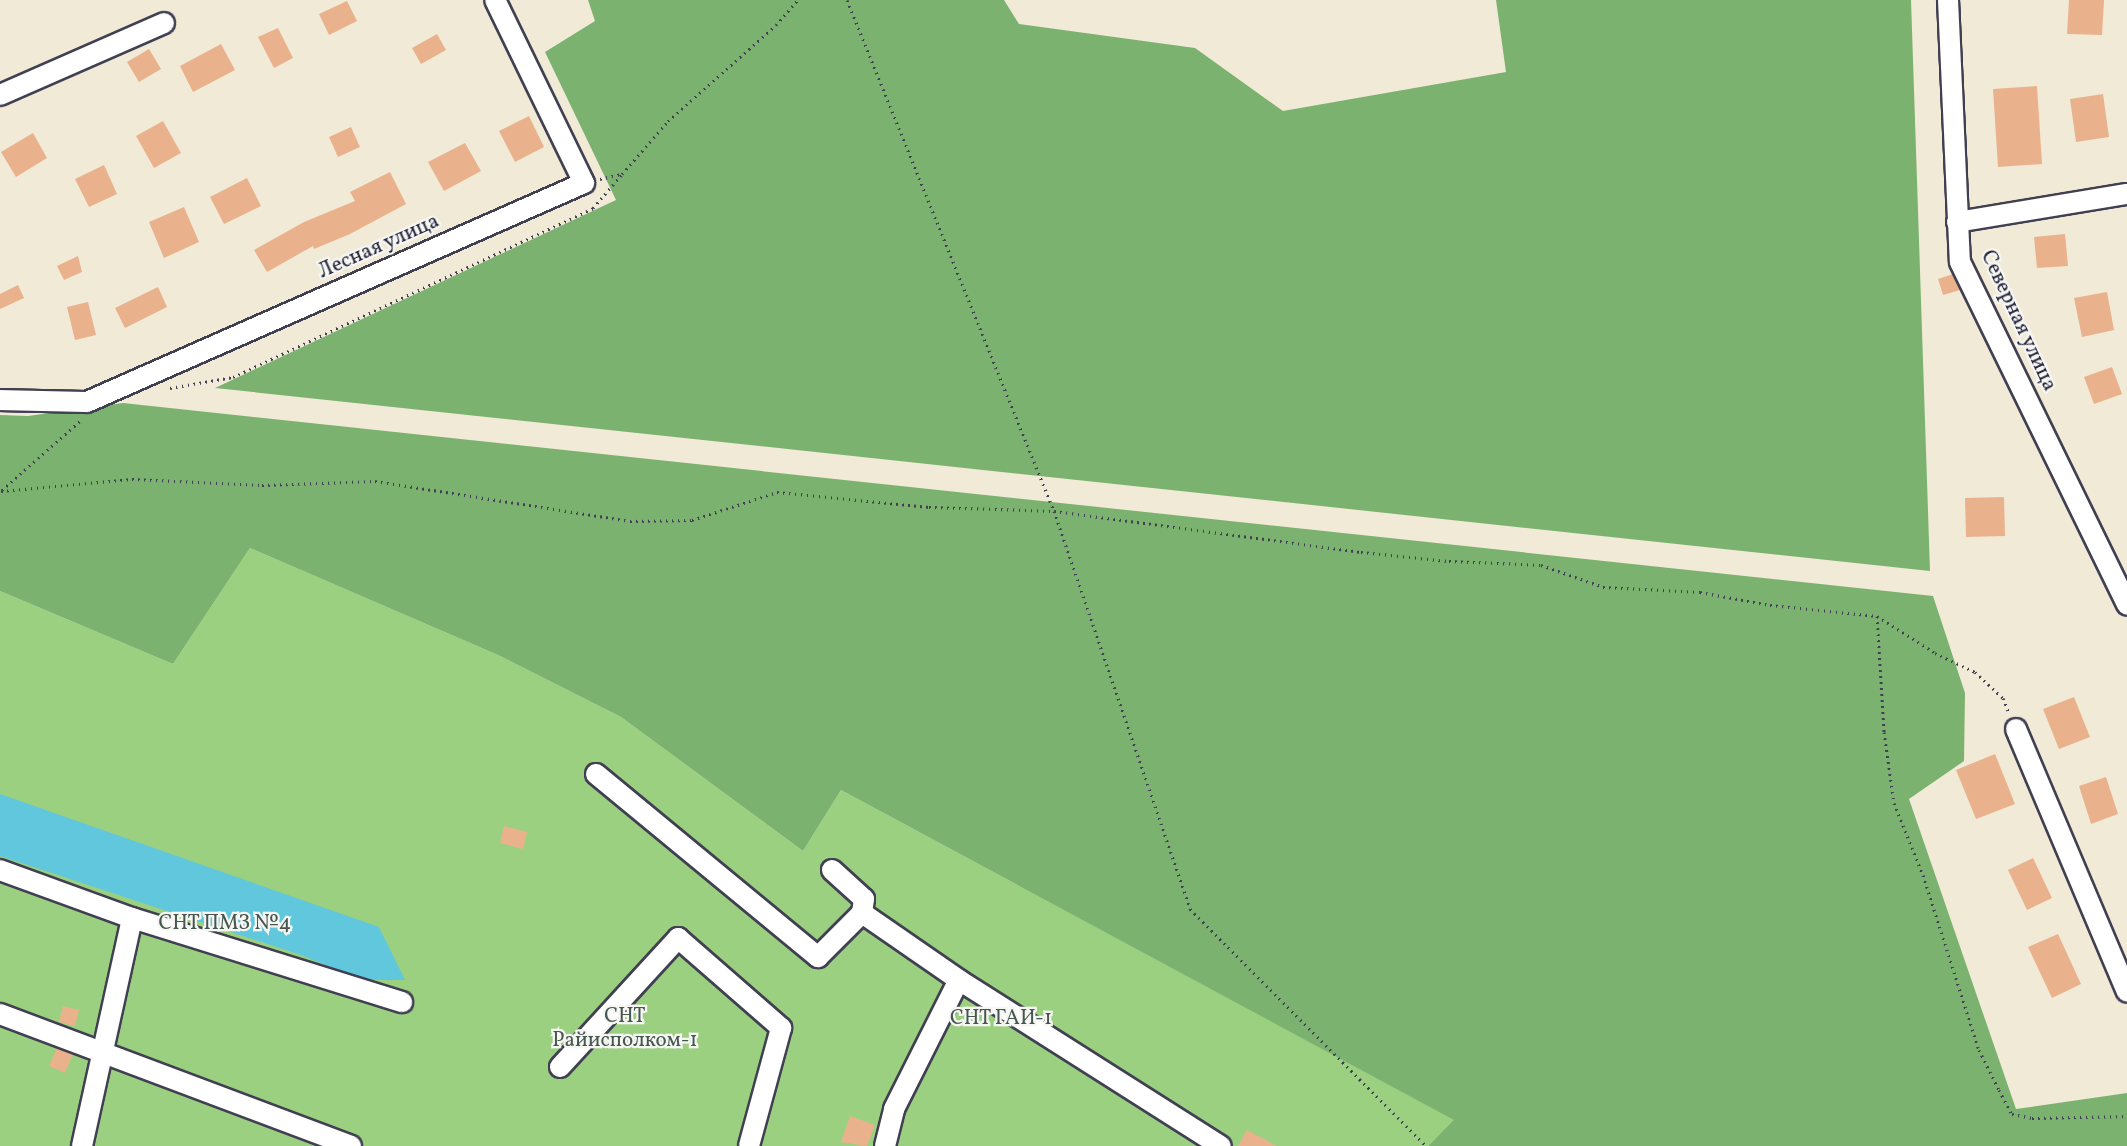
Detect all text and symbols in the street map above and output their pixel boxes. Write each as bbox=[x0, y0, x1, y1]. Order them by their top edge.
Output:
street label: Лесная улица bbox=[314, 209, 444, 285]
street label: Северная улица bbox=[1974, 246, 2062, 396]
park label: СНТ ПМЗ №4 bbox=[158, 911, 292, 937]
park label: СНТ Райисполком-1 bbox=[552, 1004, 698, 1054]
park label: СНТ ГАИ-1 bbox=[950, 1006, 1052, 1032]

